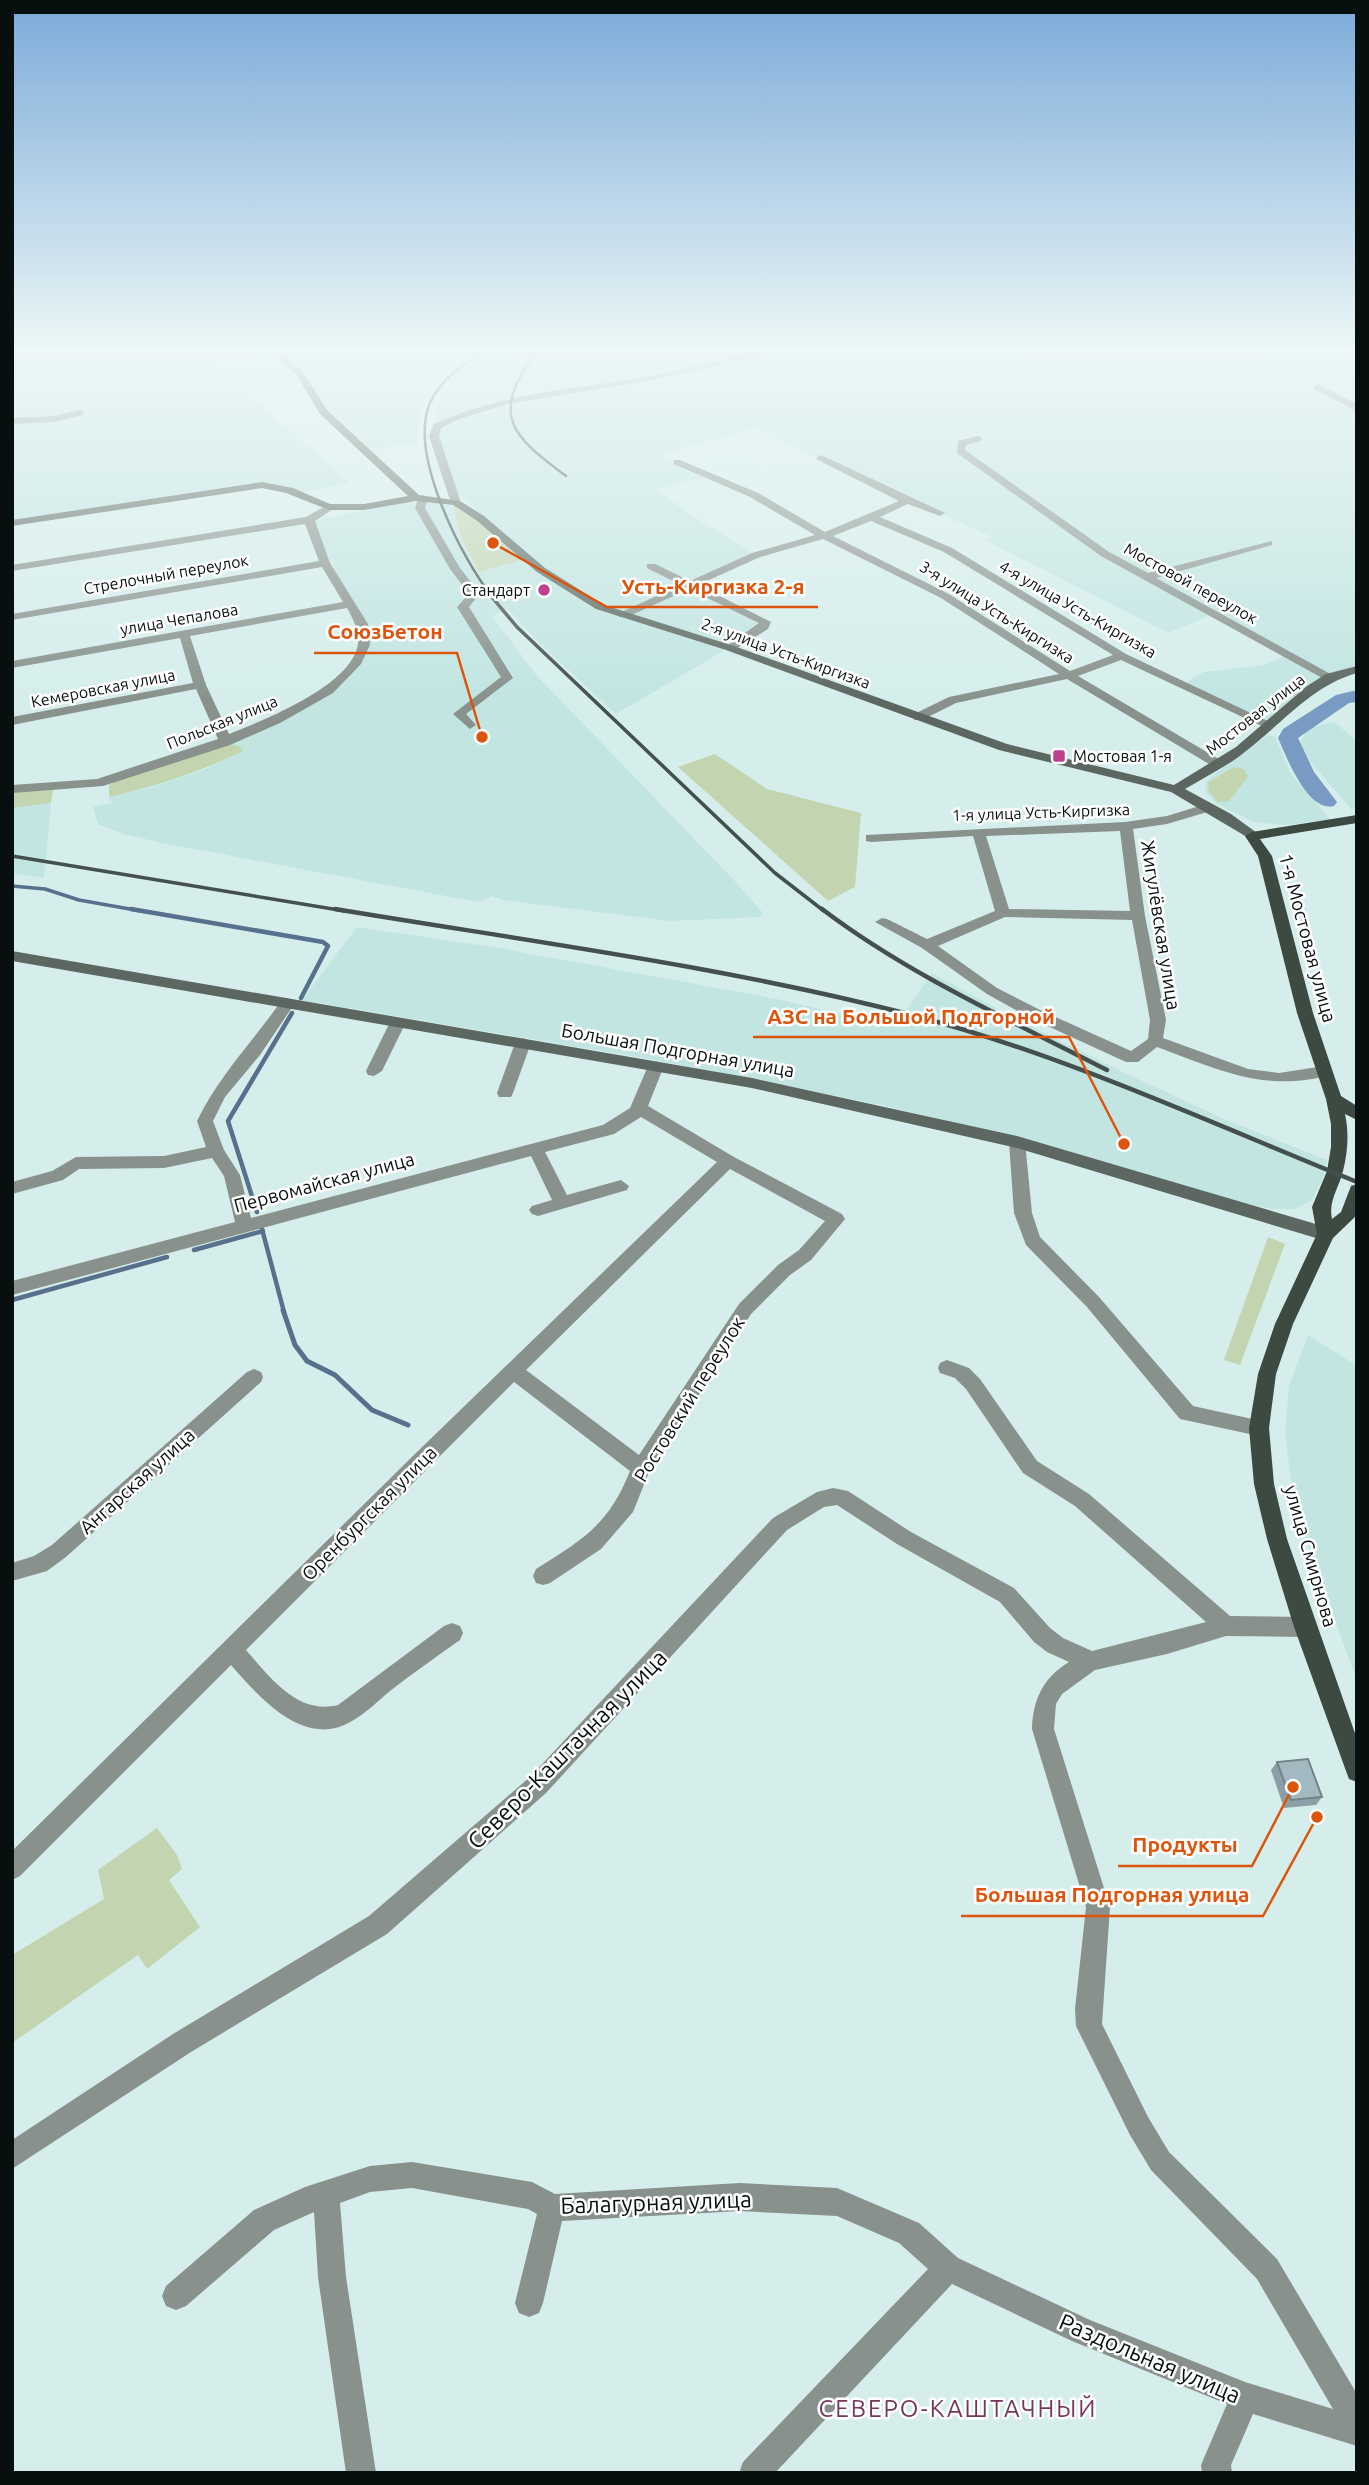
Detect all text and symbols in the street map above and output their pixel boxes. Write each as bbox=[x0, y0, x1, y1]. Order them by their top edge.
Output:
street label: Мостовой переулок bbox=[1121, 539, 1261, 627]
street label: Стрелочный переулок bbox=[82, 551, 250, 597]
street label: 3-я улица Усть-Киргизка bbox=[917, 557, 1077, 667]
street label: 4-я улица Усть-Киргизка bbox=[996, 557, 1160, 661]
callout: Усть-Киргизка 2-я bbox=[607, 565, 818, 607]
text: Усть-Киргизка 2-я bbox=[621, 574, 805, 598]
place label: Стандарт bbox=[462, 581, 530, 599]
marker: Стандарт bbox=[536, 582, 552, 598]
street label: улица Чепалова bbox=[119, 600, 239, 638]
callout: СоюзБетон bbox=[314, 611, 457, 653]
street label: 2-я улица Усть-Киргизка bbox=[699, 614, 873, 692]
text: СоюзБетон bbox=[327, 619, 443, 643]
street label: Кемеровская улица bbox=[29, 665, 177, 711]
street label: Мостовая улица bbox=[1202, 670, 1308, 758]
street label: Польская улица bbox=[164, 692, 280, 752]
place label: Мостовая 1-я bbox=[1073, 747, 1172, 765]
marker: Мостовая 1-я bbox=[1051, 748, 1067, 764]
street label: 1-я улица Усть-Киргизка bbox=[952, 800, 1130, 824]
street label: Жигулёвская улица bbox=[1137, 839, 1185, 1011]
street label: 1-я Мостовая улица bbox=[1275, 851, 1341, 1025]
callout: АЗС на Большой Подгорной bbox=[753, 995, 1069, 1037]
text: АЗС на Большой Подгорной bbox=[767, 1004, 1055, 1028]
street label: Большая Подгорная улица bbox=[560, 1019, 796, 1081]
street label: Первомайская улица bbox=[231, 1147, 417, 1217]
street label: Ростовский переулок bbox=[629, 1312, 749, 1486]
street label: Ангарская улица bbox=[75, 1424, 199, 1538]
street label: Оренбургская улица bbox=[297, 1441, 441, 1585]
street label: улица Смирнова bbox=[1280, 1482, 1342, 1630]
street label: Северо-Каштачная улица bbox=[463, 1645, 671, 1853]
callout: Продукты bbox=[1118, 1824, 1252, 1866]
text: Продукты bbox=[1132, 1832, 1238, 1856]
callout: Большая Подгорная улица bbox=[961, 1874, 1263, 1916]
text: Большая Подгорная улица bbox=[975, 1882, 1249, 1906]
street label: Балагурная улица bbox=[560, 2186, 752, 2218]
street label: Раздольная улица bbox=[1056, 2308, 1244, 2408]
district label: СЕВЕРО-КАШТАЧНЫЙ bbox=[819, 2394, 1097, 2422]

